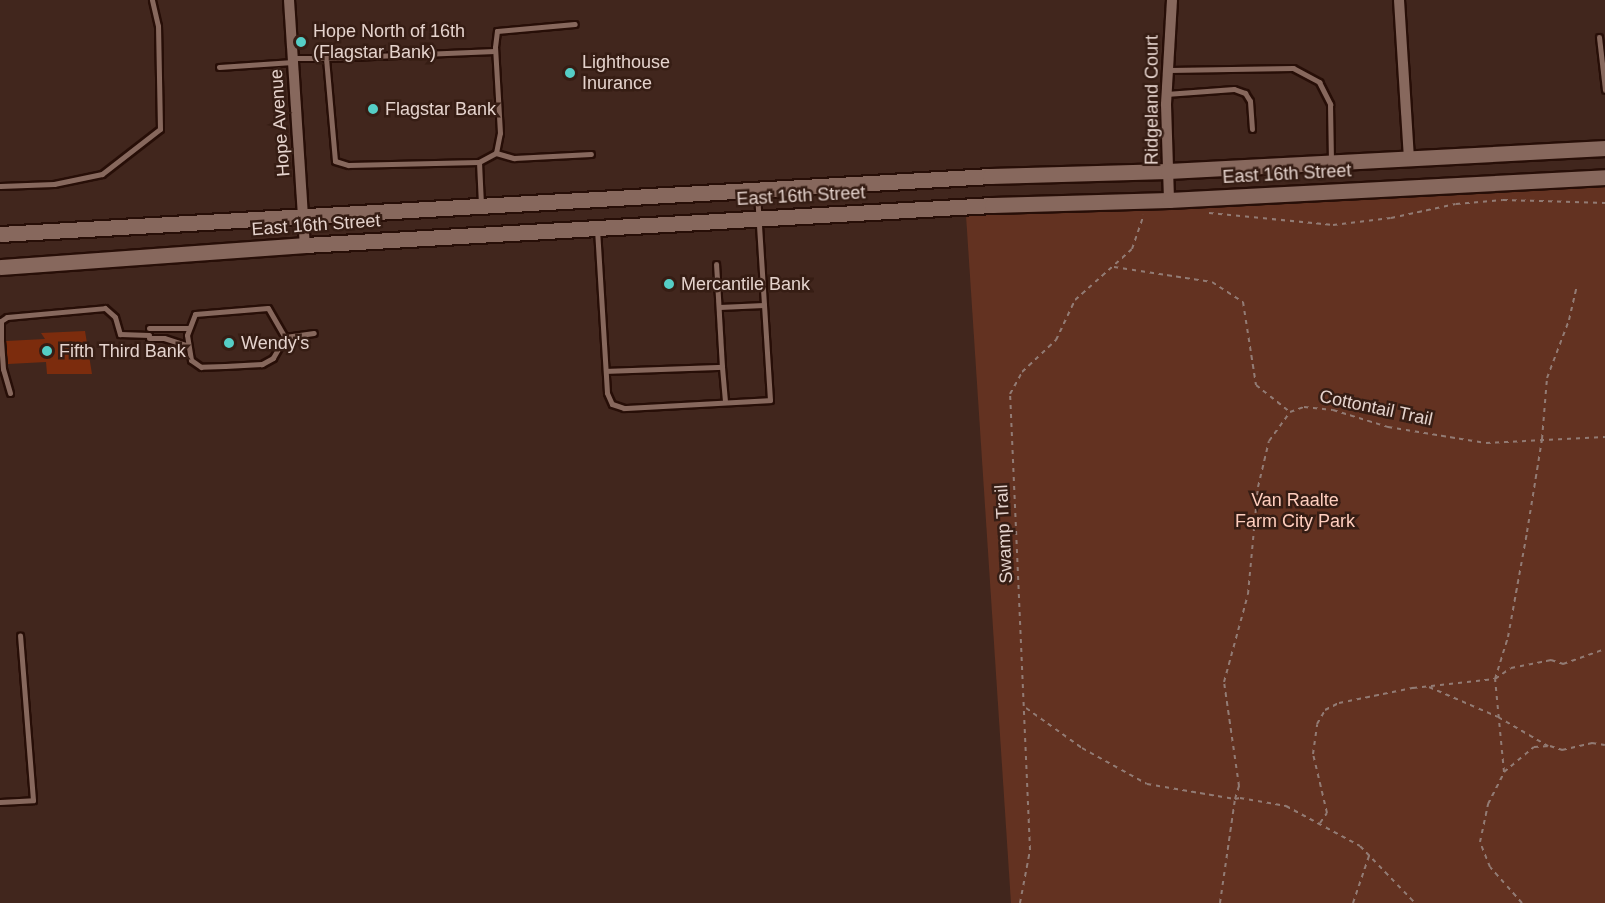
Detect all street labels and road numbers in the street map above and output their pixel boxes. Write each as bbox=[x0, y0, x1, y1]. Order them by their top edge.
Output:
street label: Ridgeland Court bbox=[1141, 35, 1163, 165]
street label: Hope Avenue bbox=[265, 68, 295, 178]
street label: East 16th Street bbox=[1222, 160, 1352, 188]
street label: East 16th Street bbox=[736, 182, 866, 210]
street label: East 16th Street bbox=[251, 210, 381, 240]
street label: Cottontail Trail bbox=[1317, 385, 1435, 431]
street label: Swamp Trail bbox=[991, 484, 1017, 584]

